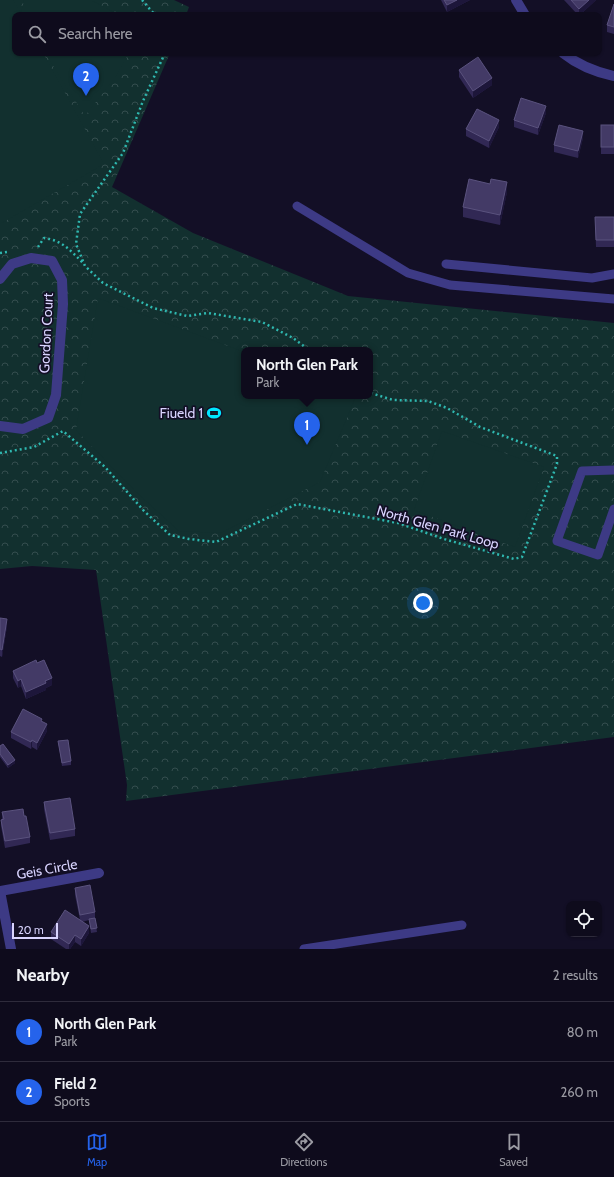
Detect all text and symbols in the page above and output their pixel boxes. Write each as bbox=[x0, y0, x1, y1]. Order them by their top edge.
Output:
search box bbox=[12, 12, 602, 56]
icon: search bbox=[26, 23, 48, 45]
text: Search here bbox=[58, 25, 133, 43]
pin: 2 bbox=[73, 63, 99, 96]
street label: Gordon Court bbox=[35, 292, 57, 374]
popup bbox=[241, 347, 373, 399]
text: North Glen Park bbox=[256, 356, 358, 374]
text: Park bbox=[256, 374, 279, 390]
place label: Fiueld 1 bbox=[160, 404, 203, 422]
sports icon: Fiueld 1 bbox=[206, 405, 222, 421]
pin: 1 bbox=[294, 412, 320, 445]
street label: North Glen Park Loop bbox=[375, 501, 501, 553]
your location bbox=[413, 593, 433, 613]
street label: Geis Circle bbox=[15, 855, 79, 883]
map controls bbox=[566, 901, 602, 937]
button: locate bbox=[566, 901, 602, 937]
scale bar bbox=[12, 921, 58, 940]
text: 20 m bbox=[18, 923, 44, 937]
text: Nearby bbox=[16, 965, 69, 985]
text: 2 results bbox=[553, 967, 598, 983]
text: North Glen Park bbox=[54, 1015, 156, 1033]
text: 1 bbox=[27, 1024, 31, 1040]
text: 80 m bbox=[567, 1024, 598, 1040]
text: Park bbox=[54, 1033, 77, 1049]
text: Field 2 bbox=[54, 1075, 97, 1093]
text: 2 bbox=[26, 1084, 32, 1100]
text: 260 m bbox=[560, 1084, 598, 1100]
text: Sports bbox=[54, 1093, 90, 1109]
tab: Map bbox=[86, 1131, 108, 1169]
tab: Directions bbox=[280, 1131, 327, 1169]
tab: Saved bbox=[499, 1131, 528, 1169]

